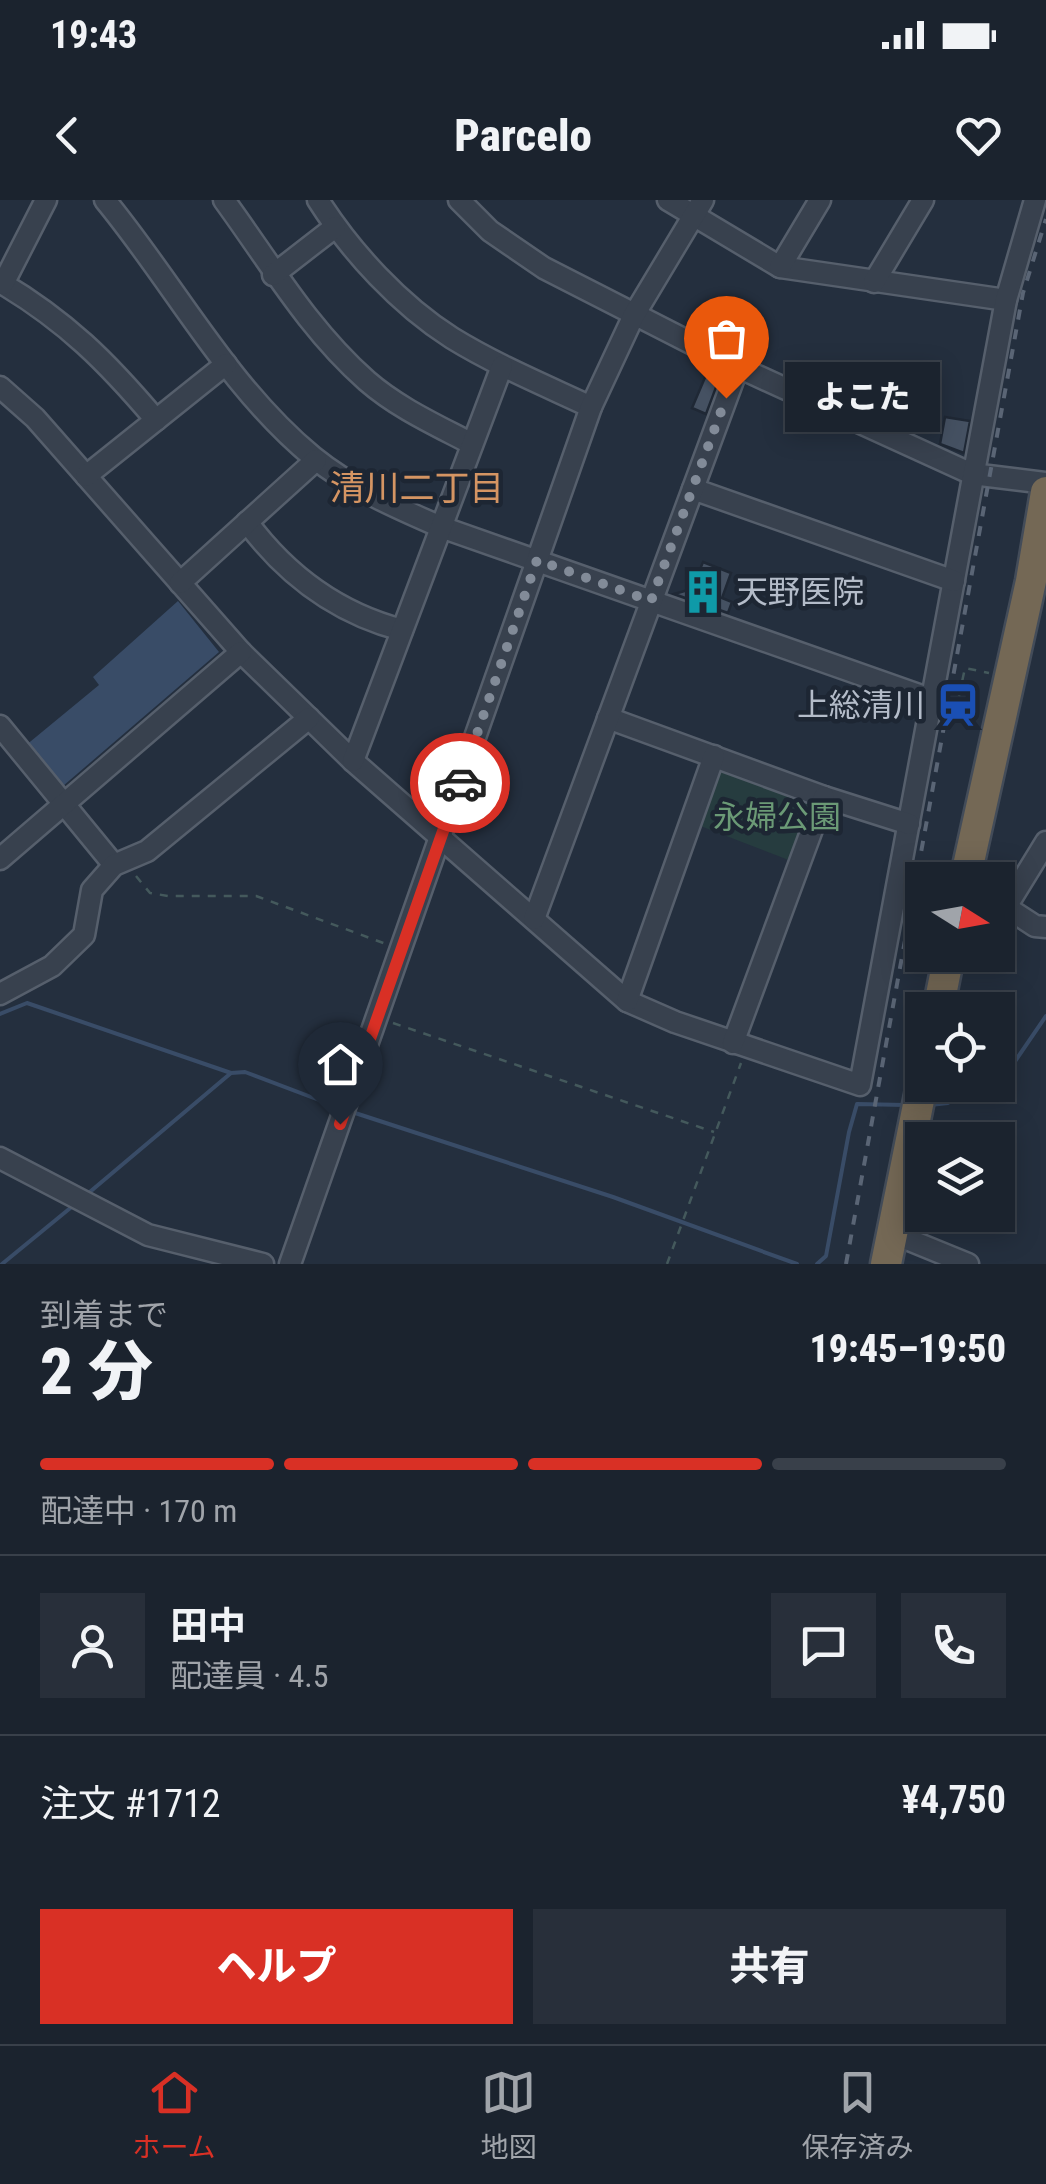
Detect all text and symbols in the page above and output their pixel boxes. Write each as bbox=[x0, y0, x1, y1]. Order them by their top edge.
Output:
text: 19:43 bbox=[50, 13, 137, 57]
icon: back bbox=[40, 108, 95, 163]
icon: heart bbox=[951, 108, 1006, 163]
text: Parcelo bbox=[454, 109, 592, 162]
pin bbox=[684, 296, 769, 399]
icon: bag bbox=[699, 311, 754, 366]
callout: よこた bbox=[786, 363, 941, 433]
text: よこた bbox=[814, 378, 911, 416]
district label: 清川二丁目 bbox=[329, 468, 505, 509]
building icon: 天野医院 bbox=[679, 568, 727, 616]
place label: 天野医院 bbox=[736, 573, 864, 611]
station icon: 上総清川 bbox=[934, 681, 982, 729]
place label: 上総清川 bbox=[797, 686, 925, 724]
courier bbox=[410, 733, 510, 833]
icon: car bbox=[433, 756, 488, 811]
park label: 永婦公園 bbox=[713, 798, 841, 836]
north arrow bbox=[905, 862, 1015, 972]
map controls bbox=[905, 862, 1015, 1232]
button: locate bbox=[905, 992, 1015, 1102]
pin bbox=[298, 1022, 383, 1125]
icon: home bbox=[313, 1037, 368, 1092]
button: layers bbox=[905, 1122, 1015, 1232]
text: 到着まで bbox=[40, 1296, 168, 1334]
text: 19:45–19:50 bbox=[809, 1327, 1006, 1371]
text: 2 分 bbox=[40, 1334, 153, 1410]
text: 配達中 · 170 m bbox=[40, 1492, 237, 1530]
button: person bbox=[40, 1593, 145, 1698]
button: chat bbox=[771, 1593, 876, 1698]
button: phone bbox=[901, 1593, 1006, 1698]
text: 田中 bbox=[170, 1604, 246, 1648]
text: 配達員 · 4.5 bbox=[170, 1657, 329, 1695]
text: ¥4,750 bbox=[902, 1778, 1006, 1822]
text: 注文 #1712 bbox=[40, 1782, 221, 1826]
button: ヘルプ bbox=[40, 1909, 513, 2024]
button: 共有 bbox=[533, 1909, 1006, 2024]
tab: ホーム bbox=[132, 2065, 216, 2165]
tab: 地図 bbox=[481, 2065, 537, 2165]
tab: 保存済み bbox=[801, 2065, 914, 2165]

